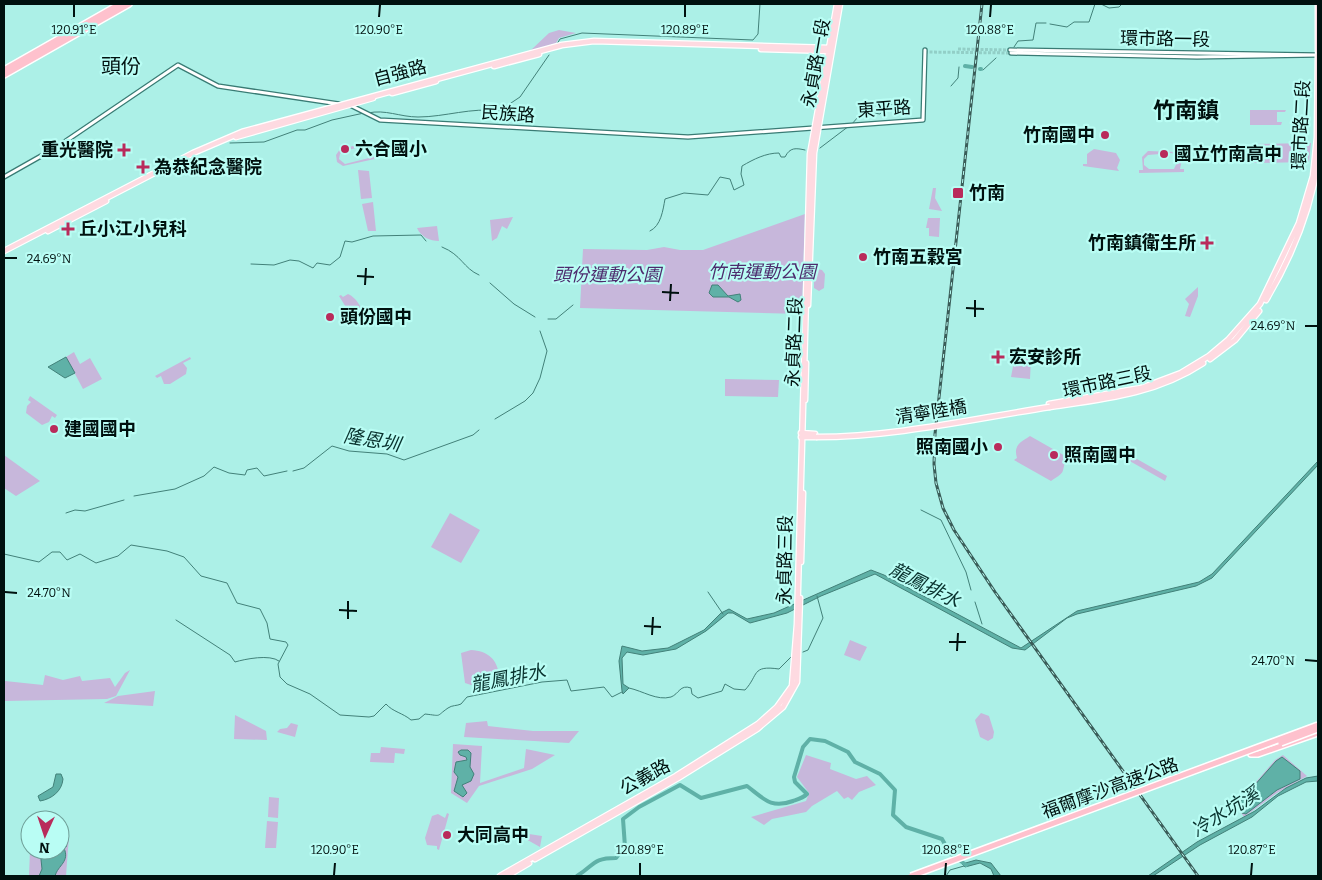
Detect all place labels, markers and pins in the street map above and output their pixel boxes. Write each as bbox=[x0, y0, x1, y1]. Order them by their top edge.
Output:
place label: 竹南國中 bbox=[1023, 124, 1095, 146]
marker: 竹南國中 bbox=[1099, 129, 1111, 141]
place label: 六合國小 bbox=[355, 138, 427, 160]
place label: 重光醫院 bbox=[41, 139, 113, 161]
marker: 重光醫院 bbox=[117, 143, 131, 157]
marker: 六合國小 bbox=[339, 143, 351, 155]
place label: 國立竹南高中 bbox=[1174, 143, 1282, 165]
marker: 國立竹南高中 bbox=[1158, 148, 1170, 160]
place label: 為恭紀念醫院 bbox=[154, 156, 262, 178]
marker: 為恭紀念醫院 bbox=[136, 160, 150, 174]
place label: 竹南 bbox=[969, 182, 1005, 204]
marker: 竹南 bbox=[951, 186, 965, 200]
place label: 丘小江小兒科 bbox=[79, 218, 187, 240]
marker: 丘小江小兒科 bbox=[61, 222, 75, 236]
place label: 竹南鎮衛生所 bbox=[1088, 232, 1196, 254]
marker: 竹南鎮衛生所 bbox=[1200, 236, 1214, 250]
place label: 竹南五穀宮 bbox=[873, 246, 963, 268]
marker: 竹南五穀宮 bbox=[857, 251, 869, 263]
place label: 頭份國中 bbox=[340, 306, 412, 328]
marker: 頭份國中 bbox=[324, 311, 336, 323]
place label: 宏安診所 bbox=[1009, 346, 1081, 368]
marker: 宏安診所 bbox=[991, 350, 1005, 364]
place label: 建國國中 bbox=[64, 418, 136, 440]
marker: 建國國中 bbox=[48, 423, 60, 435]
place label: 照南國小 bbox=[916, 436, 988, 458]
marker: 照南國小 bbox=[992, 441, 1004, 453]
place label: 照南國中 bbox=[1064, 444, 1136, 466]
marker: 照南國中 bbox=[1048, 449, 1060, 461]
place label: 大同高中 bbox=[457, 824, 529, 846]
marker: 大同高中 bbox=[441, 829, 453, 841]

